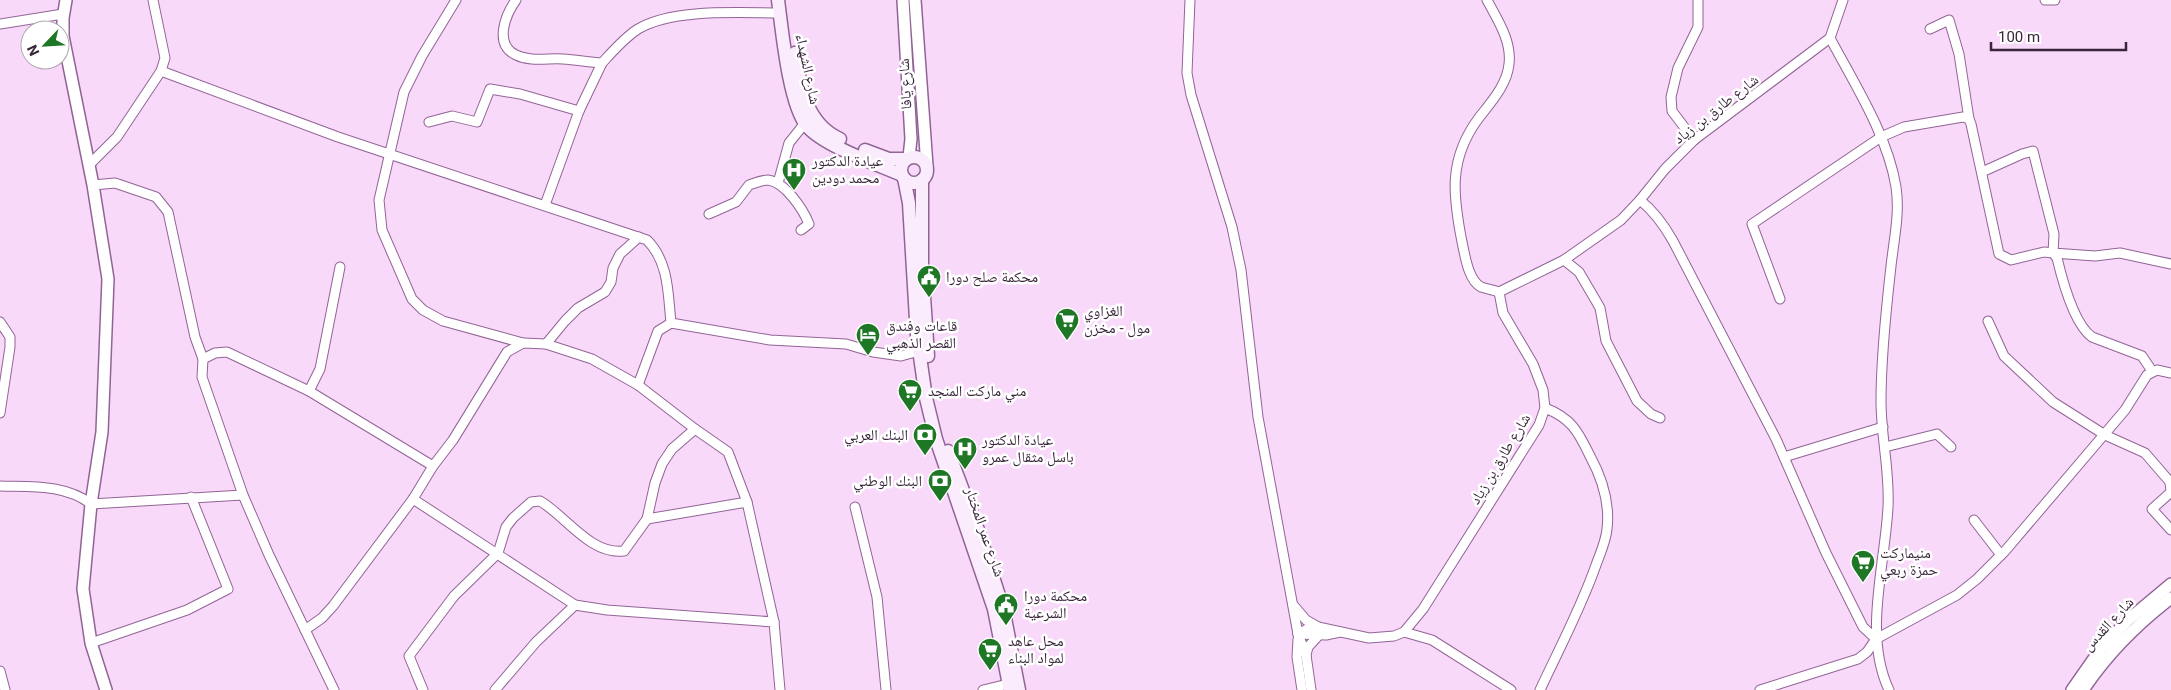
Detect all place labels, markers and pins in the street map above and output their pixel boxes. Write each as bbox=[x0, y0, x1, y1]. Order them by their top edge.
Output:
place label: عيادة الدكتور محمد دودين bbox=[811, 152, 884, 188]
hospital icon: عيادة الدكتور محمد دودين bbox=[781, 157, 807, 191]
public building icon: محكمة صلح دورا bbox=[916, 264, 942, 298]
place label: محكمة صلح دورا bbox=[946, 268, 1038, 287]
place label: الغزاوي مول - مخزن bbox=[1084, 302, 1150, 338]
supermarket icon: الغزاوي مول - مخزن bbox=[1054, 307, 1080, 341]
place label: قاعات وفندق القصر الذهبي bbox=[886, 317, 957, 355]
hotel icon: قاعات وفندق القصر الذهبي bbox=[855, 322, 881, 356]
supermarket icon: مني ماركت المنجد bbox=[897, 378, 923, 412]
place label: مني ماركت المنجد bbox=[928, 382, 1026, 403]
bank icon: البنك العربي bbox=[912, 422, 938, 456]
place label: البنك العربي bbox=[844, 426, 908, 447]
place label: عيادة الدكتور باسل مثقال عمرو bbox=[981, 431, 1074, 467]
hospital icon: عيادة الدكتور باسل مثقال عمرو bbox=[952, 436, 978, 470]
bank icon: البنك الوطني bbox=[927, 468, 953, 502]
place label: البنك الوطني bbox=[853, 472, 922, 493]
place label: منيماركت حمزة ربعي bbox=[1880, 544, 1939, 582]
supermarket icon: منيماركت حمزة ربعي bbox=[1850, 549, 1876, 583]
place label: محكمة دورا الشرعية bbox=[1024, 587, 1087, 622]
public building icon: محكمة دورا الشرعية bbox=[993, 592, 1019, 626]
place label: محل عاهد لمواد البناء bbox=[1008, 632, 1064, 667]
supermarket icon: محل عاهد لمواد البناء bbox=[977, 637, 1003, 671]

